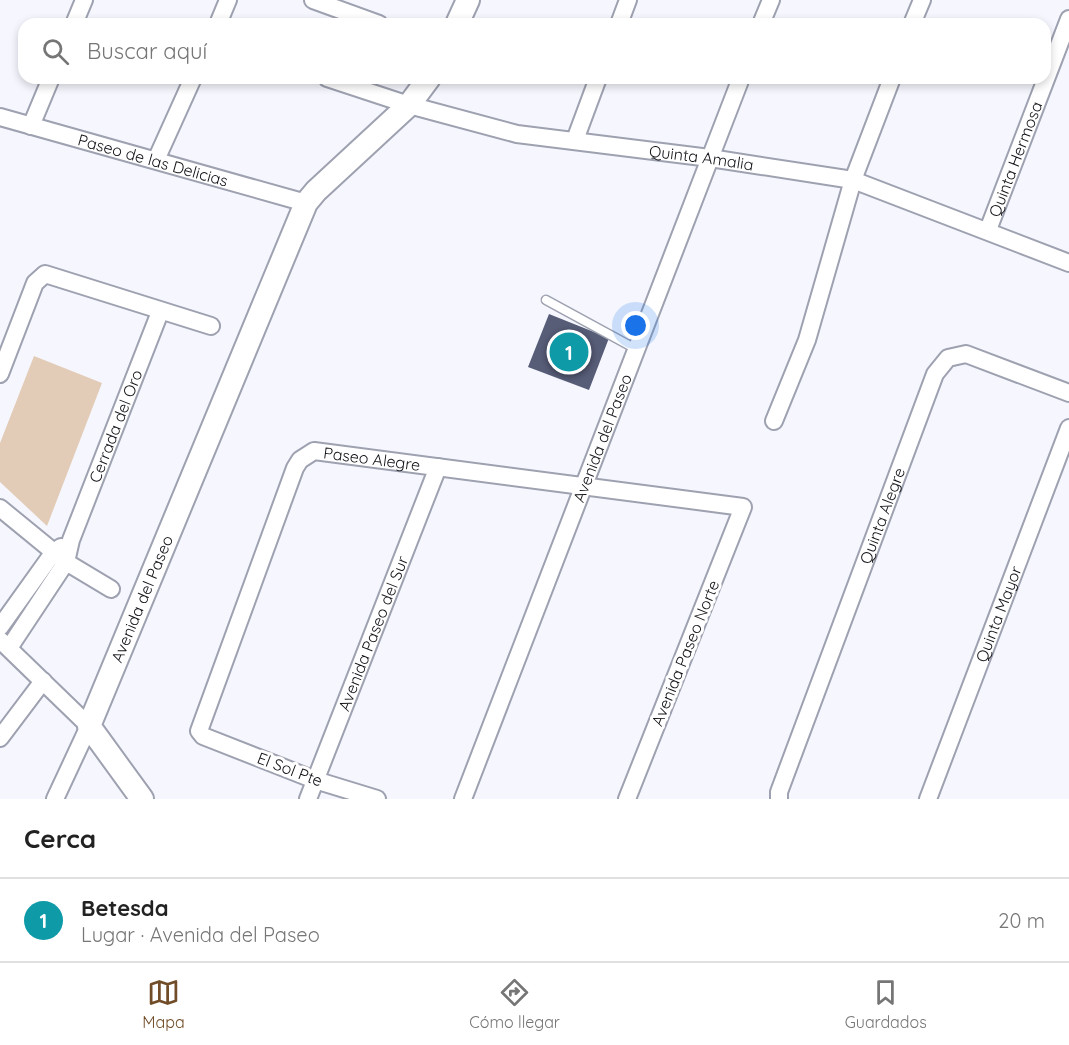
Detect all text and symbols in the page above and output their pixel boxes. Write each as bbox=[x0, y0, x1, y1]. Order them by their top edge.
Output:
search box bbox=[18, 18, 1051, 84]
icon: search bbox=[39, 35, 72, 68]
text: Buscar aquí bbox=[87, 37, 207, 65]
street label: Quinta Hermosa bbox=[984, 98, 1046, 220]
street label: Paseo de las Delicias bbox=[76, 129, 230, 191]
street label: Quinta Amalia bbox=[648, 141, 755, 175]
your location bbox=[621, 311, 650, 340]
pin: 1 bbox=[550, 330, 588, 374]
street label: Cerrada del Oro bbox=[84, 367, 147, 485]
street label: Avenida del Paseo bbox=[568, 371, 636, 505]
street label: Paseo Alegre bbox=[322, 442, 422, 475]
street label: Quinta Alegre bbox=[855, 465, 909, 567]
street label: Avenida del Paseo bbox=[107, 532, 177, 665]
street label: Avenida Paseo del Sur bbox=[334, 553, 412, 714]
street label: Quinta Mayor bbox=[971, 563, 1026, 665]
street label: Avenida Paseo Norte bbox=[647, 577, 723, 729]
street label: El Sol Pte bbox=[255, 747, 325, 791]
text: Cerca bbox=[24, 822, 96, 855]
text: Betesda bbox=[81, 894, 168, 922]
text: 1 bbox=[40, 908, 47, 933]
text: 20 m bbox=[998, 908, 1045, 933]
text: Lugar · Avenida del Paseo bbox=[81, 922, 320, 947]
tab: Mapa bbox=[142, 976, 185, 1032]
tab: Cómo llegar bbox=[469, 976, 560, 1032]
tab: Guardados bbox=[845, 976, 927, 1032]

